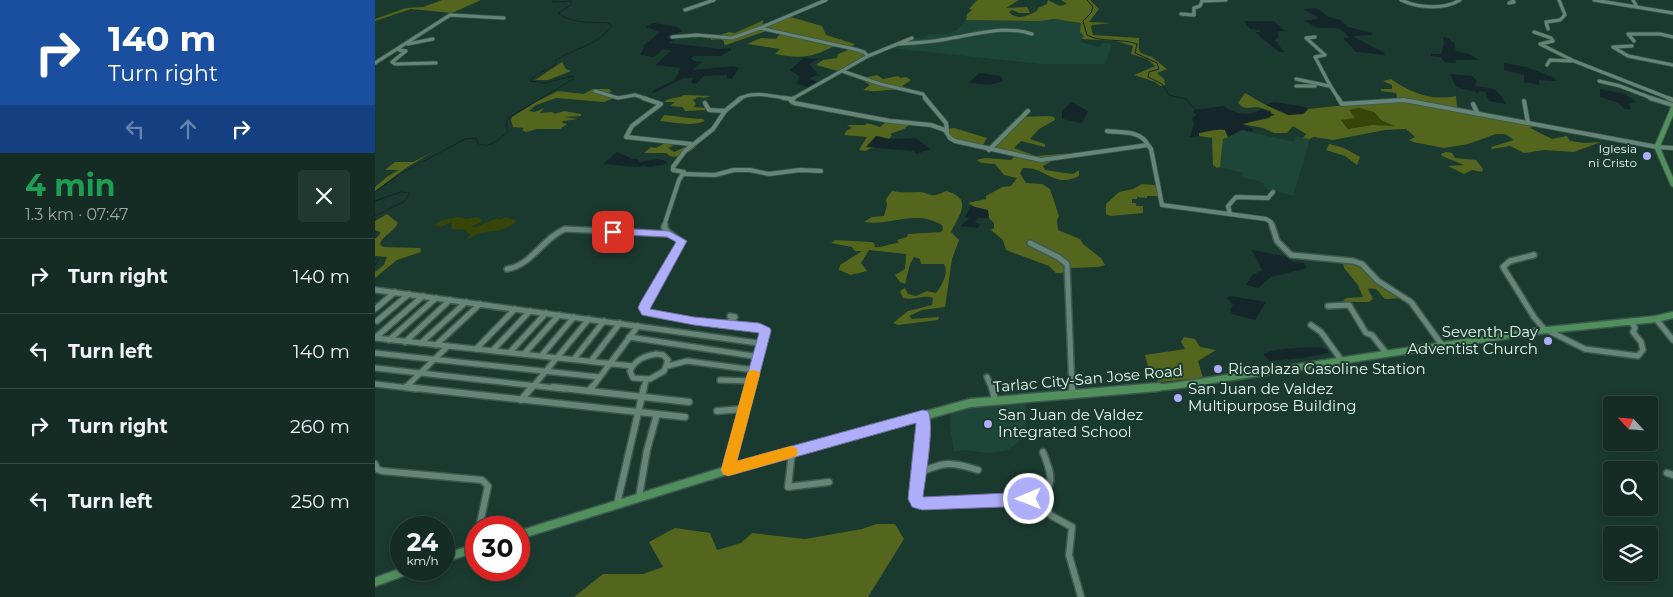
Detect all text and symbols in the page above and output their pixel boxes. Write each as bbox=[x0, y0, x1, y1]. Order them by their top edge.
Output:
text: 140 m bbox=[108, 17, 216, 60]
icon: right bbox=[25, 20, 90, 85]
text: Turn right bbox=[108, 60, 218, 87]
icon: left bbox=[121, 115, 149, 143]
icon: ahead bbox=[174, 115, 202, 143]
icon: right bbox=[227, 115, 255, 143]
place label: Iglesia ni Cristo bbox=[1588, 141, 1637, 170]
marker: Iglesia ni Cristo bbox=[1641, 150, 1653, 162]
text: 4 min bbox=[25, 167, 115, 204]
button: close bbox=[298, 170, 350, 222]
text: 1.3 km · 07:47 bbox=[25, 205, 129, 224]
pin bbox=[592, 211, 634, 253]
icon: arrive bbox=[599, 218, 627, 246]
icon: right bbox=[25, 262, 53, 290]
text: Turn right bbox=[68, 265, 168, 288]
text: 140 m bbox=[293, 265, 350, 288]
place label: Seventh-Day Adventist Church bbox=[1407, 322, 1539, 358]
marker: Seventh-Day Adventist Church bbox=[1542, 335, 1554, 347]
icon: left bbox=[25, 337, 53, 365]
text: Turn left bbox=[68, 340, 153, 363]
text: 140 m bbox=[293, 340, 350, 363]
place label: Ricaplaza Gasoline Station bbox=[1228, 359, 1426, 378]
street label: Tarlac City-San Jose Road bbox=[992, 361, 1184, 396]
marker: Ricaplaza Gasoline Station bbox=[1212, 363, 1224, 375]
place label: San Juan de Valdez Multipurpose Building bbox=[1188, 379, 1357, 415]
marker: San Juan de Valdez Multipurpose Building bbox=[1172, 392, 1184, 404]
north arrow bbox=[1603, 396, 1657, 451]
map controls bbox=[1603, 396, 1658, 581]
place label: San Juan de Valdez Integrated School bbox=[998, 405, 1144, 441]
icon: right bbox=[25, 412, 53, 440]
text: Turn right bbox=[68, 415, 168, 438]
text: 260 m bbox=[290, 415, 350, 438]
marker: San Juan de Valdez Integrated School bbox=[982, 418, 994, 430]
button: search bbox=[1603, 461, 1658, 516]
position arrow bbox=[1002, 472, 1054, 524]
icon: left bbox=[25, 487, 53, 515]
text: Turn left bbox=[68, 490, 153, 513]
text: 250 m bbox=[291, 490, 350, 513]
speed limit sign: 30 bbox=[465, 516, 530, 581]
button: layers bbox=[1603, 526, 1658, 581]
text: 24 bbox=[407, 527, 438, 557]
text: km/h bbox=[406, 553, 439, 568]

